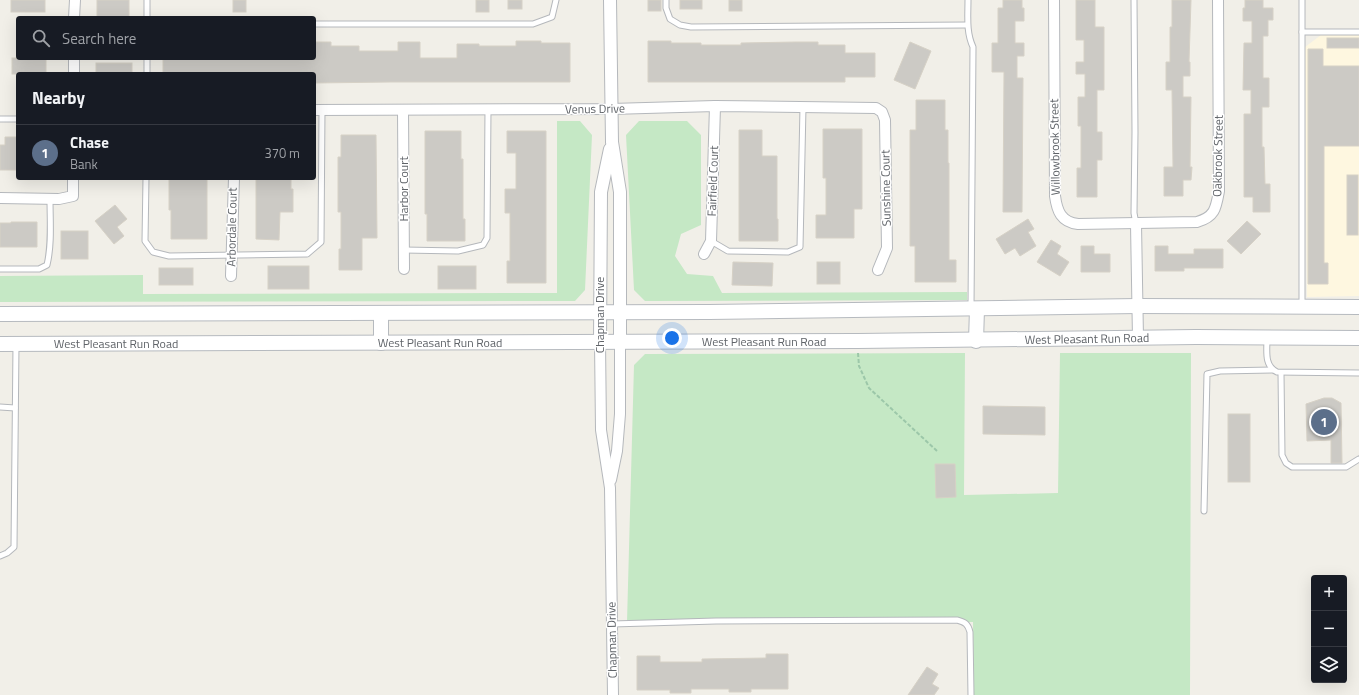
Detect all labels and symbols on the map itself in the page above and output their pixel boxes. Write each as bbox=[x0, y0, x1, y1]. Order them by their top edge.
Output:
street label: Venus Drive bbox=[565, 98, 625, 119]
street label: Willowbrook Street bbox=[1044, 98, 1065, 195]
street label: Oakbrook Street bbox=[1207, 114, 1228, 197]
street label: Fairfield Court bbox=[702, 145, 723, 217]
street label: Sunshine Court bbox=[875, 149, 896, 226]
street label: Harbor Court bbox=[394, 156, 413, 222]
street label: Arbordale Court bbox=[221, 186, 242, 267]
street label: Chapman Drive bbox=[590, 277, 609, 353]
your location bbox=[662, 328, 682, 348]
street label: West Pleasant Run Road bbox=[1025, 328, 1149, 349]
street label: West Pleasant Run Road bbox=[702, 332, 826, 351]
street label: West Pleasant Run Road bbox=[378, 333, 502, 352]
street label: West Pleasant Run Road bbox=[54, 334, 178, 353]
pin: 1 bbox=[1311, 407, 1337, 437]
street label: Chapman Drive bbox=[601, 602, 622, 679]

